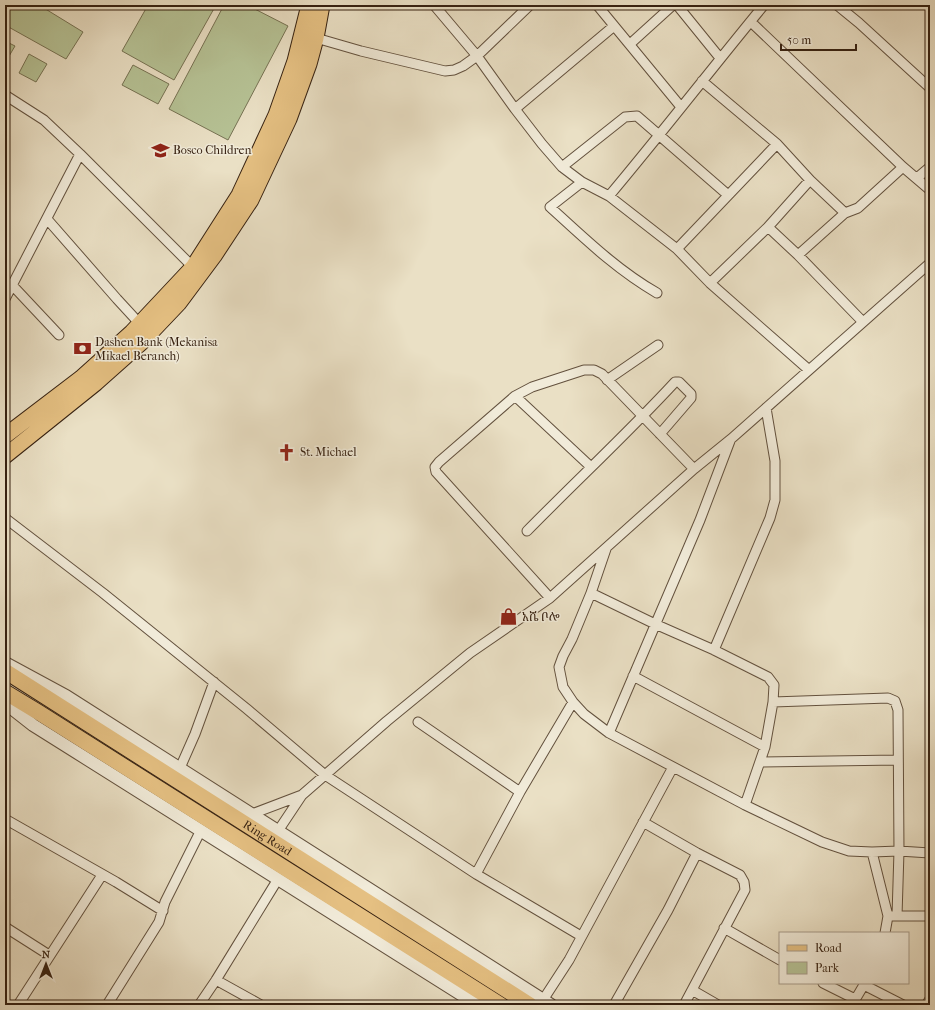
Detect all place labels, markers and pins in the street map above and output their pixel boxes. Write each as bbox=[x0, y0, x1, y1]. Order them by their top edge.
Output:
school or university icon: Bosco Children bbox=[150, 140, 170, 160]
place label: Bosco Children bbox=[173, 143, 251, 157]
place label: Dashen Bank (Mekanisa Mikael Beranch) bbox=[95, 335, 218, 363]
bank icon: Dashen Bank (Mekanisa Mikael Beranch) bbox=[72, 339, 92, 359]
church icon: St. Michael bbox=[277, 442, 297, 462]
place label: St. Michael bbox=[300, 445, 357, 459]
shop icon: አሼ ቦሎ bbox=[499, 607, 519, 627]
place label: አሼ ቦሎ bbox=[522, 610, 560, 624]

